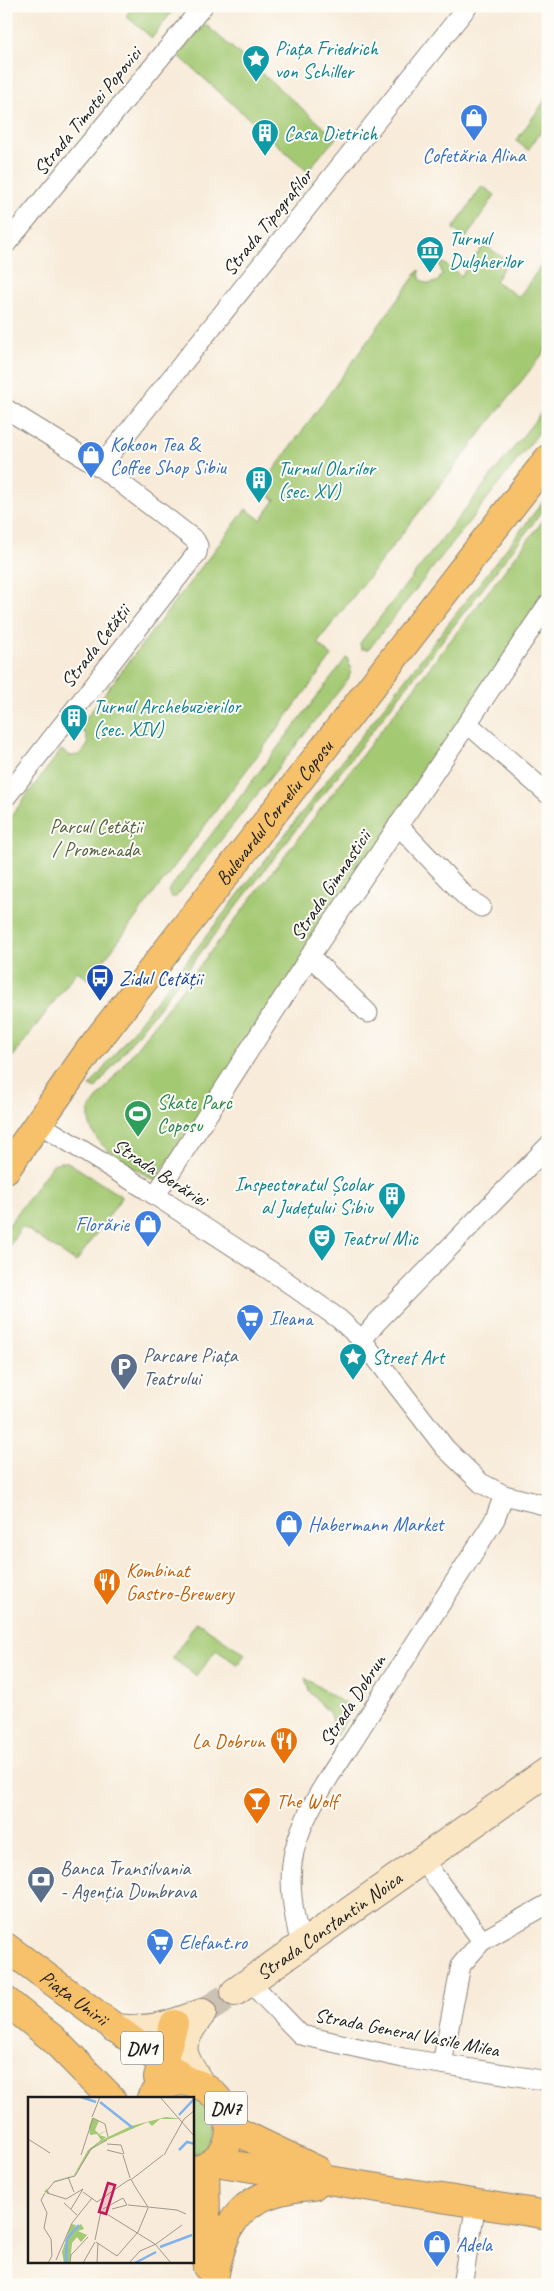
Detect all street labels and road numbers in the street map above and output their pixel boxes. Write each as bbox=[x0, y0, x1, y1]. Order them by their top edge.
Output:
street label: Strada Timotei Popovici bbox=[28, 40, 148, 181]
street label: Strada Tipografilor bbox=[217, 163, 319, 281]
street label: Strada Cetății bbox=[55, 598, 137, 693]
street label: Bulevardul Corneliu Coposu bbox=[210, 734, 339, 891]
street label: Strada Gimnasticii bbox=[284, 824, 378, 945]
street label: Strada Berăriei bbox=[108, 1133, 214, 1213]
street label: Strada Dobrun bbox=[314, 1649, 392, 1751]
street label: Strada Constantin Noica bbox=[252, 1865, 408, 1986]
street label: Piața Unirii bbox=[35, 1965, 115, 2033]
street label: Strada General Vasile Milea bbox=[313, 2002, 503, 2063]
road number: DN1 bbox=[121, 2032, 163, 2064]
road number: DN7 bbox=[205, 2092, 247, 2124]

